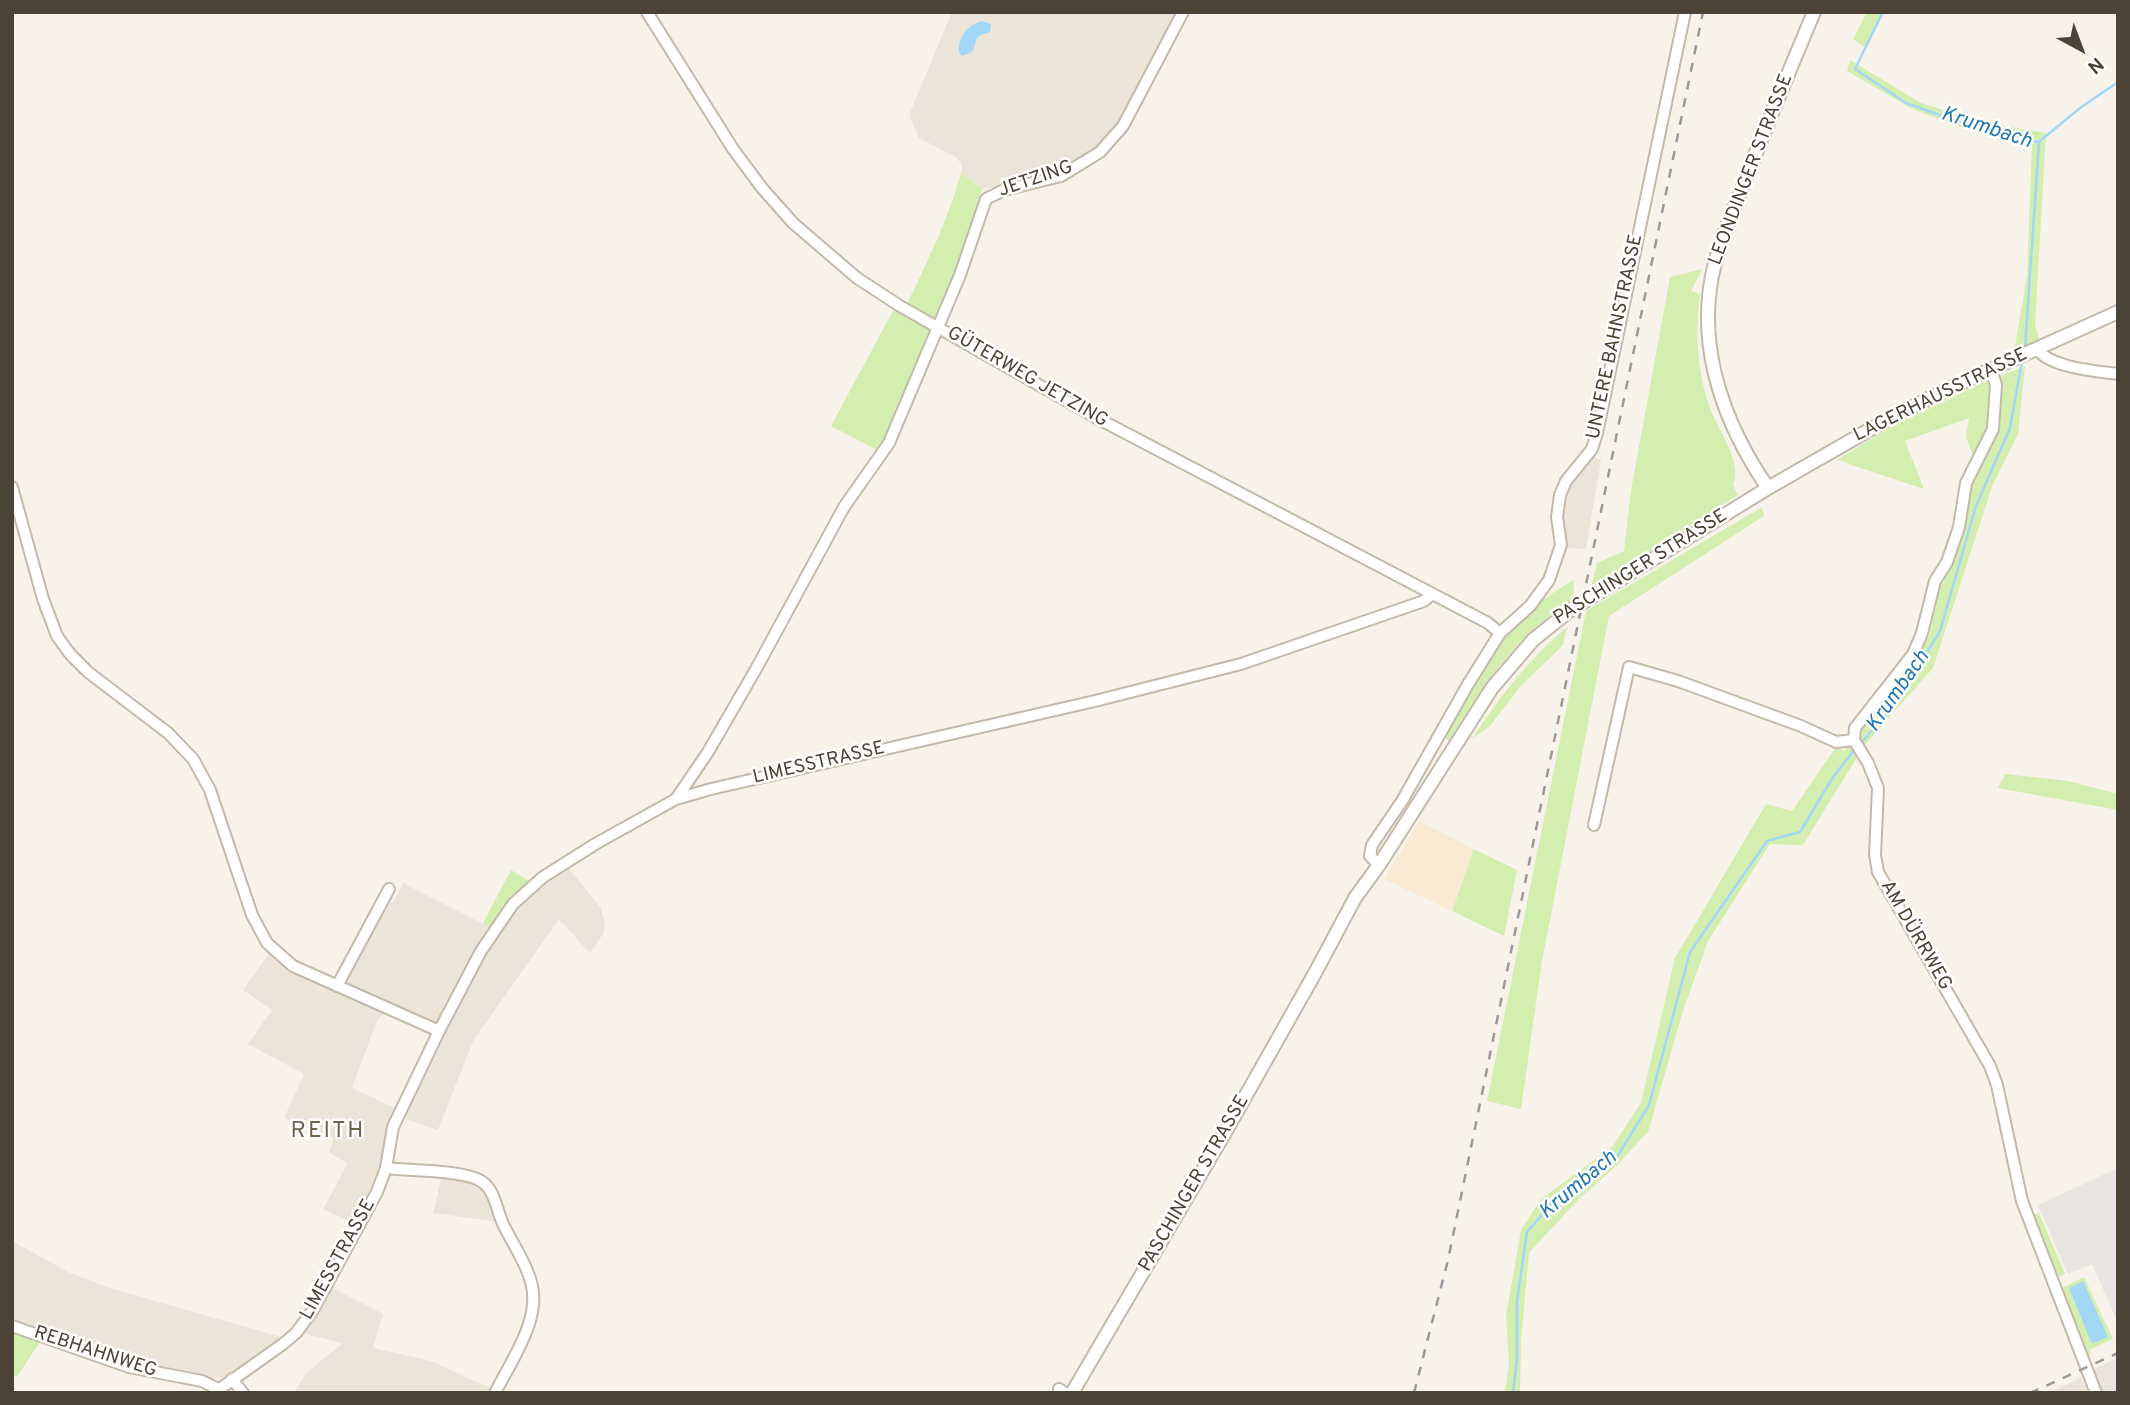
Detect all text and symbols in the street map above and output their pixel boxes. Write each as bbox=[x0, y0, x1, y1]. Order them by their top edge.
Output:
north arrow bbox=[2046, 14, 2116, 84]
text: N bbox=[2082, 51, 2108, 78]
street label: LEONDINGER STRASSE bbox=[1705, 71, 1799, 269]
water label: Krumbach bbox=[1938, 103, 2034, 155]
street label: JETZING bbox=[996, 157, 1076, 203]
street label: UNTERE BAHNSTRASSE bbox=[1583, 232, 1649, 442]
street label: GÜTERWEG JETZING bbox=[942, 323, 1112, 433]
street label: LAGERHAUSSTRASSE bbox=[1850, 344, 2032, 448]
street label: PASCHINGER STRASSE bbox=[1550, 505, 1732, 631]
water label: Krumbach bbox=[1862, 646, 1936, 738]
street label: LIMESSTRASSE bbox=[751, 738, 887, 790]
street label: AM DÜRRWEG bbox=[1874, 877, 1956, 995]
street label: PASCHINGER STRASSE bbox=[1135, 1092, 1255, 1276]
district label: REITH bbox=[291, 1118, 365, 1146]
water label: Krumbach bbox=[1535, 1146, 1623, 1226]
street label: LIMESSTRASSE bbox=[296, 1196, 382, 1324]
street label: REBHAHNWEG bbox=[31, 1322, 159, 1384]

